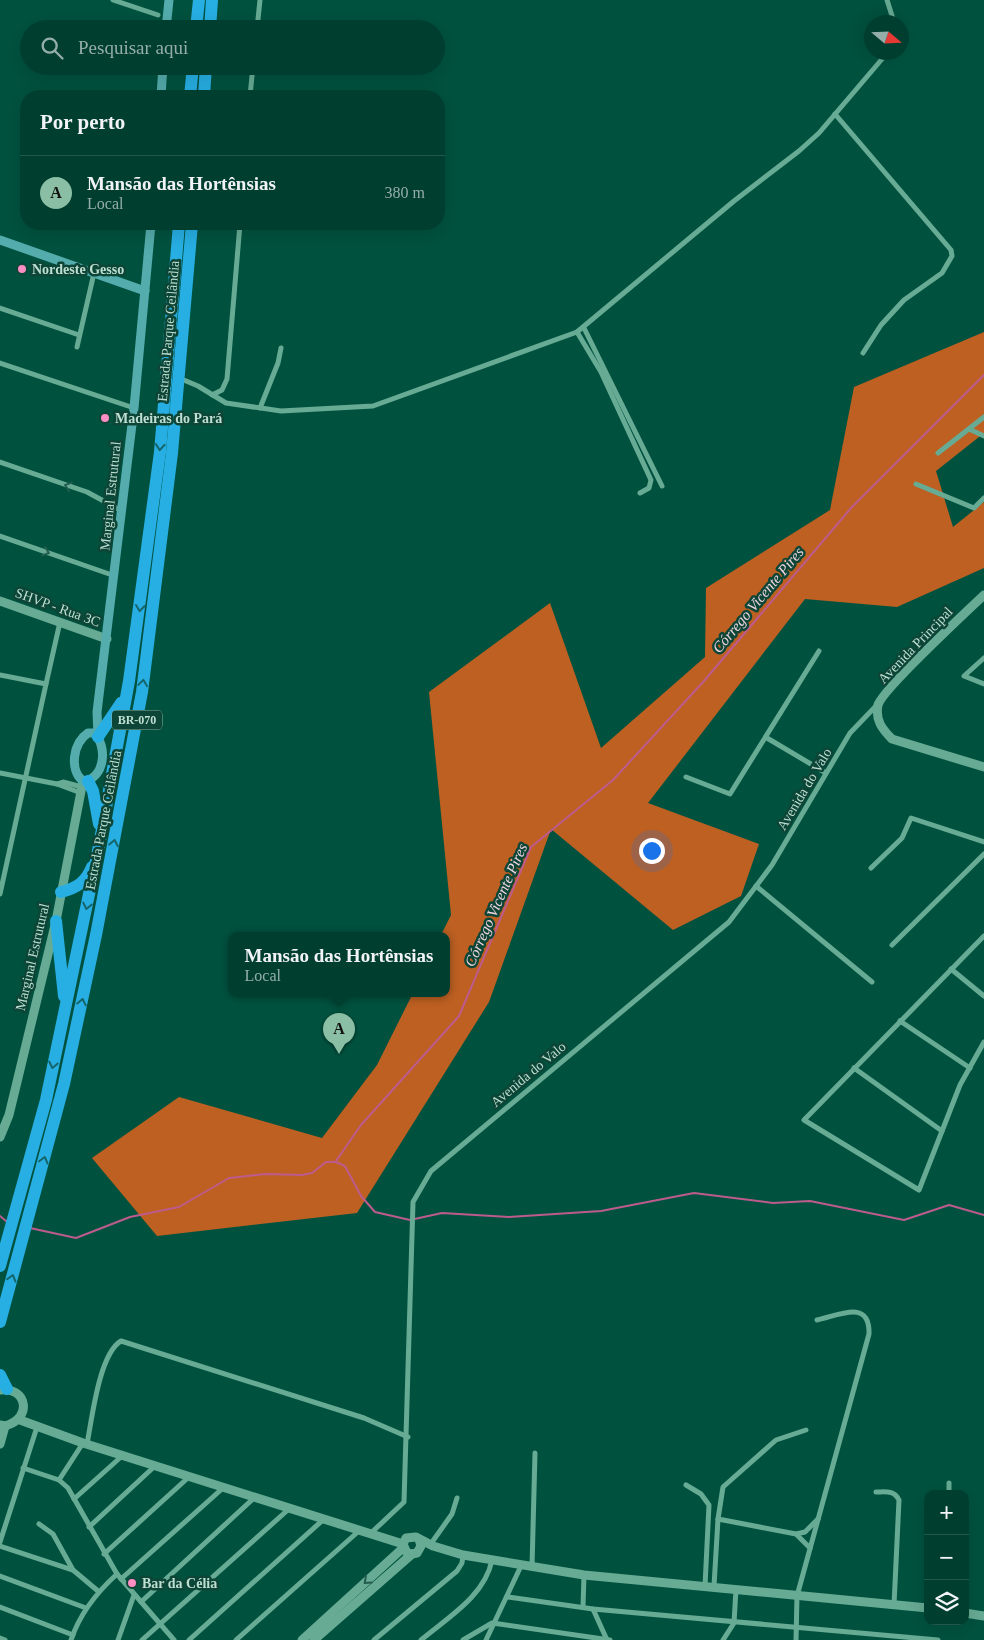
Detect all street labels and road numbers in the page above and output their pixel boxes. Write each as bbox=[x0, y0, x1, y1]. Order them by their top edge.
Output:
street label: Estrada Parque Ceilândia bbox=[155, 259, 182, 402]
street label: Marginal Estrutural bbox=[97, 441, 124, 551]
street label: SHVP - Rua 3C bbox=[13, 585, 102, 630]
street label: Avenida Principal bbox=[875, 604, 956, 687]
road number: BR-070 bbox=[112, 710, 162, 730]
street label: Avenida do Valo bbox=[774, 746, 835, 833]
street label: Estrada Parque Ceilândia bbox=[83, 748, 125, 891]
street label: Marginal Estrutural bbox=[13, 902, 52, 1012]
street label: Avenida do Valo bbox=[488, 1039, 569, 1110]

